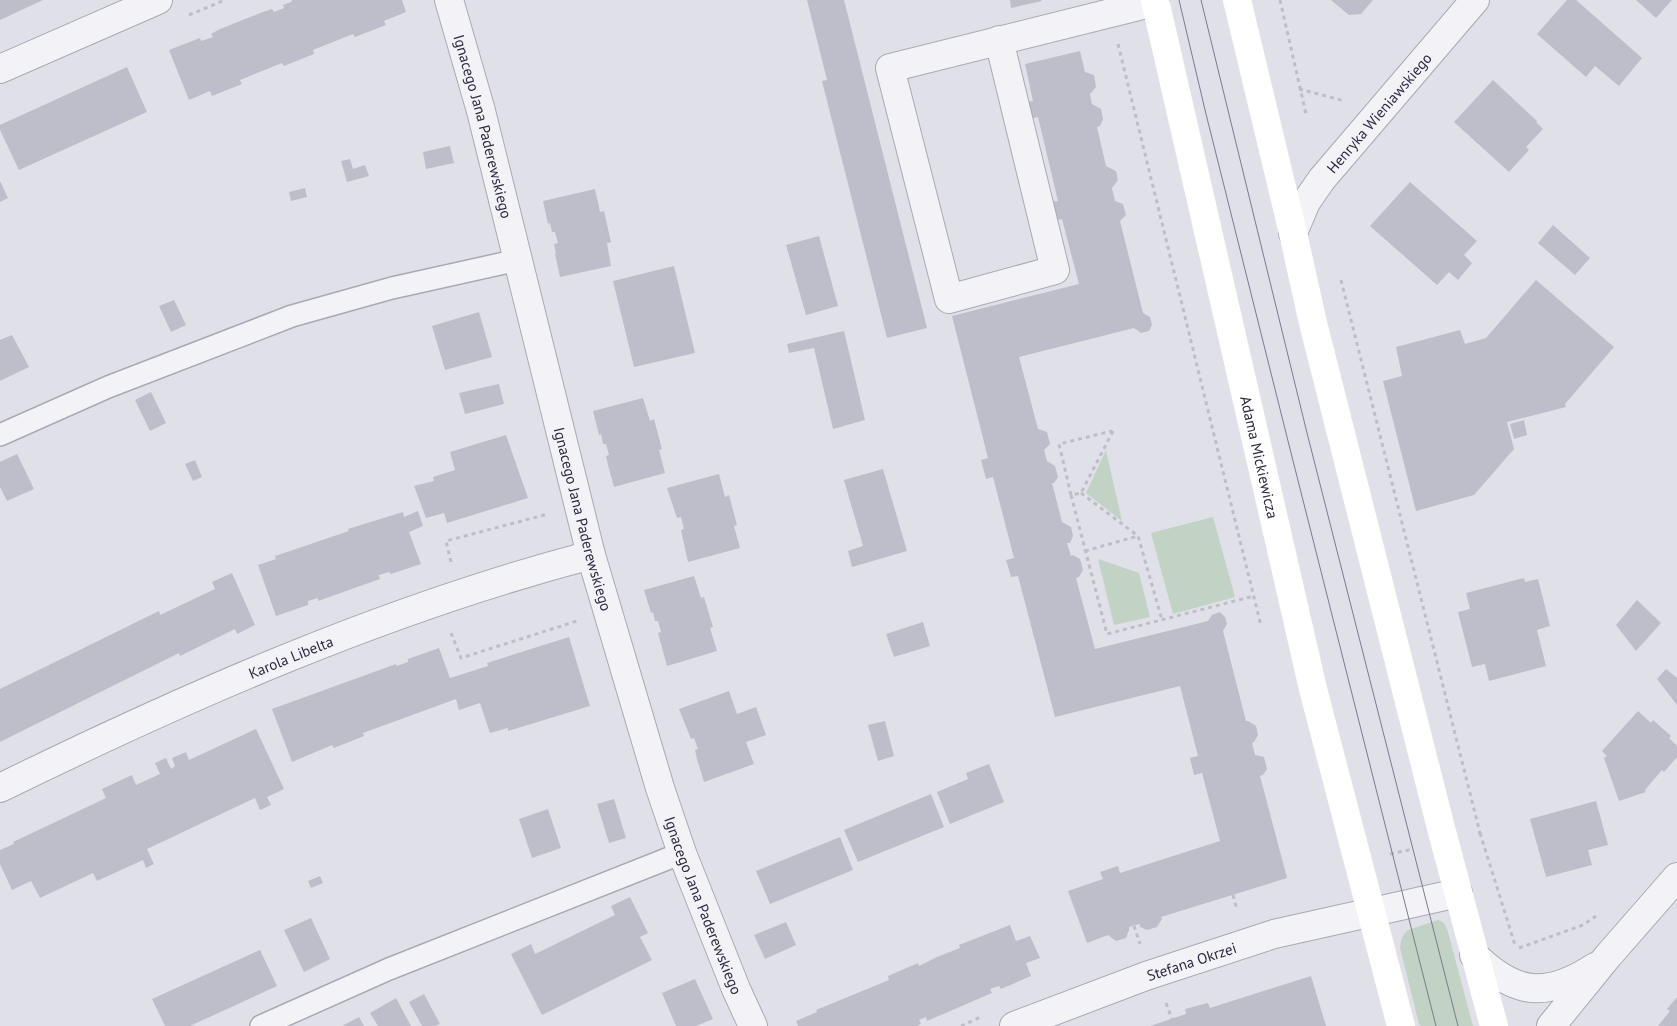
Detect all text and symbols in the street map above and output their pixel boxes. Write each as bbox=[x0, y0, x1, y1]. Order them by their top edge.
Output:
street label: Ignacego Jana Paderewskiego bbox=[450, 32, 517, 220]
street label: Henryka Wieniawskiego bbox=[1322, 49, 1435, 177]
street label: Adama Mickiewicza bbox=[1237, 394, 1283, 520]
street label: Ignacego Jana Paderewskiego bbox=[550, 425, 617, 613]
street label: Karola Libelta bbox=[245, 631, 336, 682]
street label: Ignacego Jana Paderewskiego bbox=[661, 814, 747, 997]
street label: Stefana Okrzei bbox=[1144, 938, 1239, 985]

